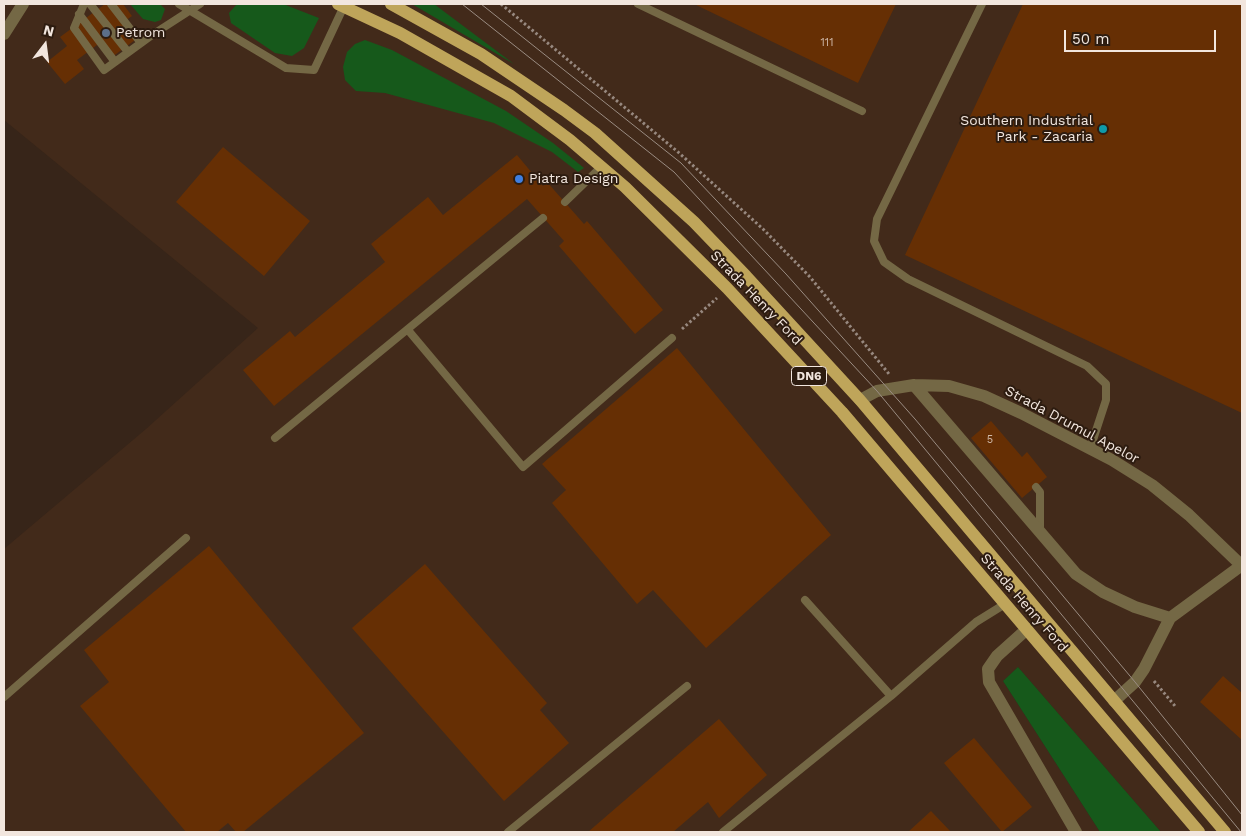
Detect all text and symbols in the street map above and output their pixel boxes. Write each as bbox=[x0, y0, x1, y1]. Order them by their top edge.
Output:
north arrow bbox=[20, 20, 70, 70]
scale bar bbox=[1066, 20, 1218, 52]
text: N bbox=[42, 21, 56, 40]
place label: Petrom bbox=[116, 25, 165, 41]
marker: Petrom bbox=[100, 27, 112, 39]
text: 50 m bbox=[1072, 30, 1109, 48]
house number: 111 bbox=[821, 36, 833, 50]
place label: Southern Industrial Park - Zacaria bbox=[960, 113, 1093, 146]
marker: Southern Industrial Park - Zacaria bbox=[1097, 123, 1109, 135]
place label: Piatra Design bbox=[529, 171, 618, 187]
marker: Piatra Design bbox=[513, 173, 525, 185]
street label: Strada Henry Ford bbox=[707, 247, 805, 349]
road number: DN6 bbox=[792, 366, 826, 386]
street label: Strada Drumul Apelor bbox=[1002, 382, 1142, 468]
house number: 5 bbox=[987, 433, 993, 447]
street label: Strada Henry Ford bbox=[977, 550, 1071, 656]

